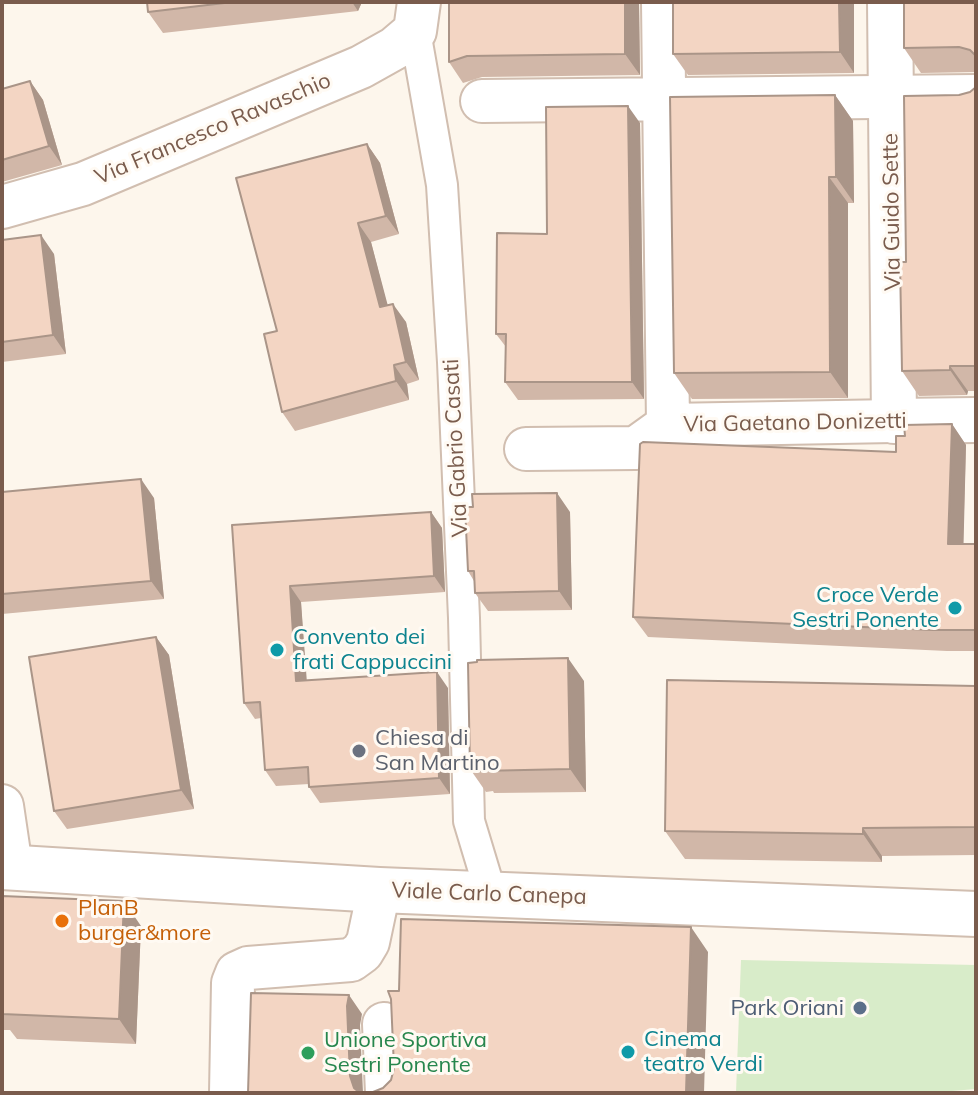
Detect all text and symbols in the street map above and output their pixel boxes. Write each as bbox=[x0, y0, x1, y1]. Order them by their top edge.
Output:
street label: Via Francesco Ravaschio bbox=[91, 67, 335, 191]
street label: Via Guido Sette bbox=[877, 133, 907, 291]
street label: Via Gabrio Casati bbox=[438, 358, 474, 538]
street label: Via Gaetano Donizetti bbox=[683, 408, 907, 438]
place label: Croce Verde Sestri Ponente bbox=[792, 582, 939, 634]
marker: Croce Verde Sestri Ponente bbox=[946, 599, 964, 617]
place label: Convento dei frati Cappuccini bbox=[293, 624, 452, 676]
marker: Convento dei frati Cappuccini bbox=[268, 641, 286, 659]
place label: Chiesa di San Martino bbox=[375, 725, 500, 776]
marker: Chiesa di San Martino bbox=[350, 742, 368, 760]
street label: Viale Carlo Canepa bbox=[391, 877, 587, 911]
place label: PlanB burger&more bbox=[78, 895, 211, 946]
marker: PlanB burger&more bbox=[53, 912, 71, 930]
place label: Park Oriani bbox=[730, 995, 844, 1021]
marker: Park Oriani bbox=[851, 999, 869, 1017]
place label: Cinema teatro Verdi bbox=[644, 1026, 763, 1078]
place label: Unione Sportiva Sestri Ponente bbox=[324, 1027, 487, 1078]
marker: Cinema teatro Verdi bbox=[619, 1043, 637, 1061]
marker: Unione Sportiva Sestri Ponente bbox=[299, 1044, 317, 1062]

